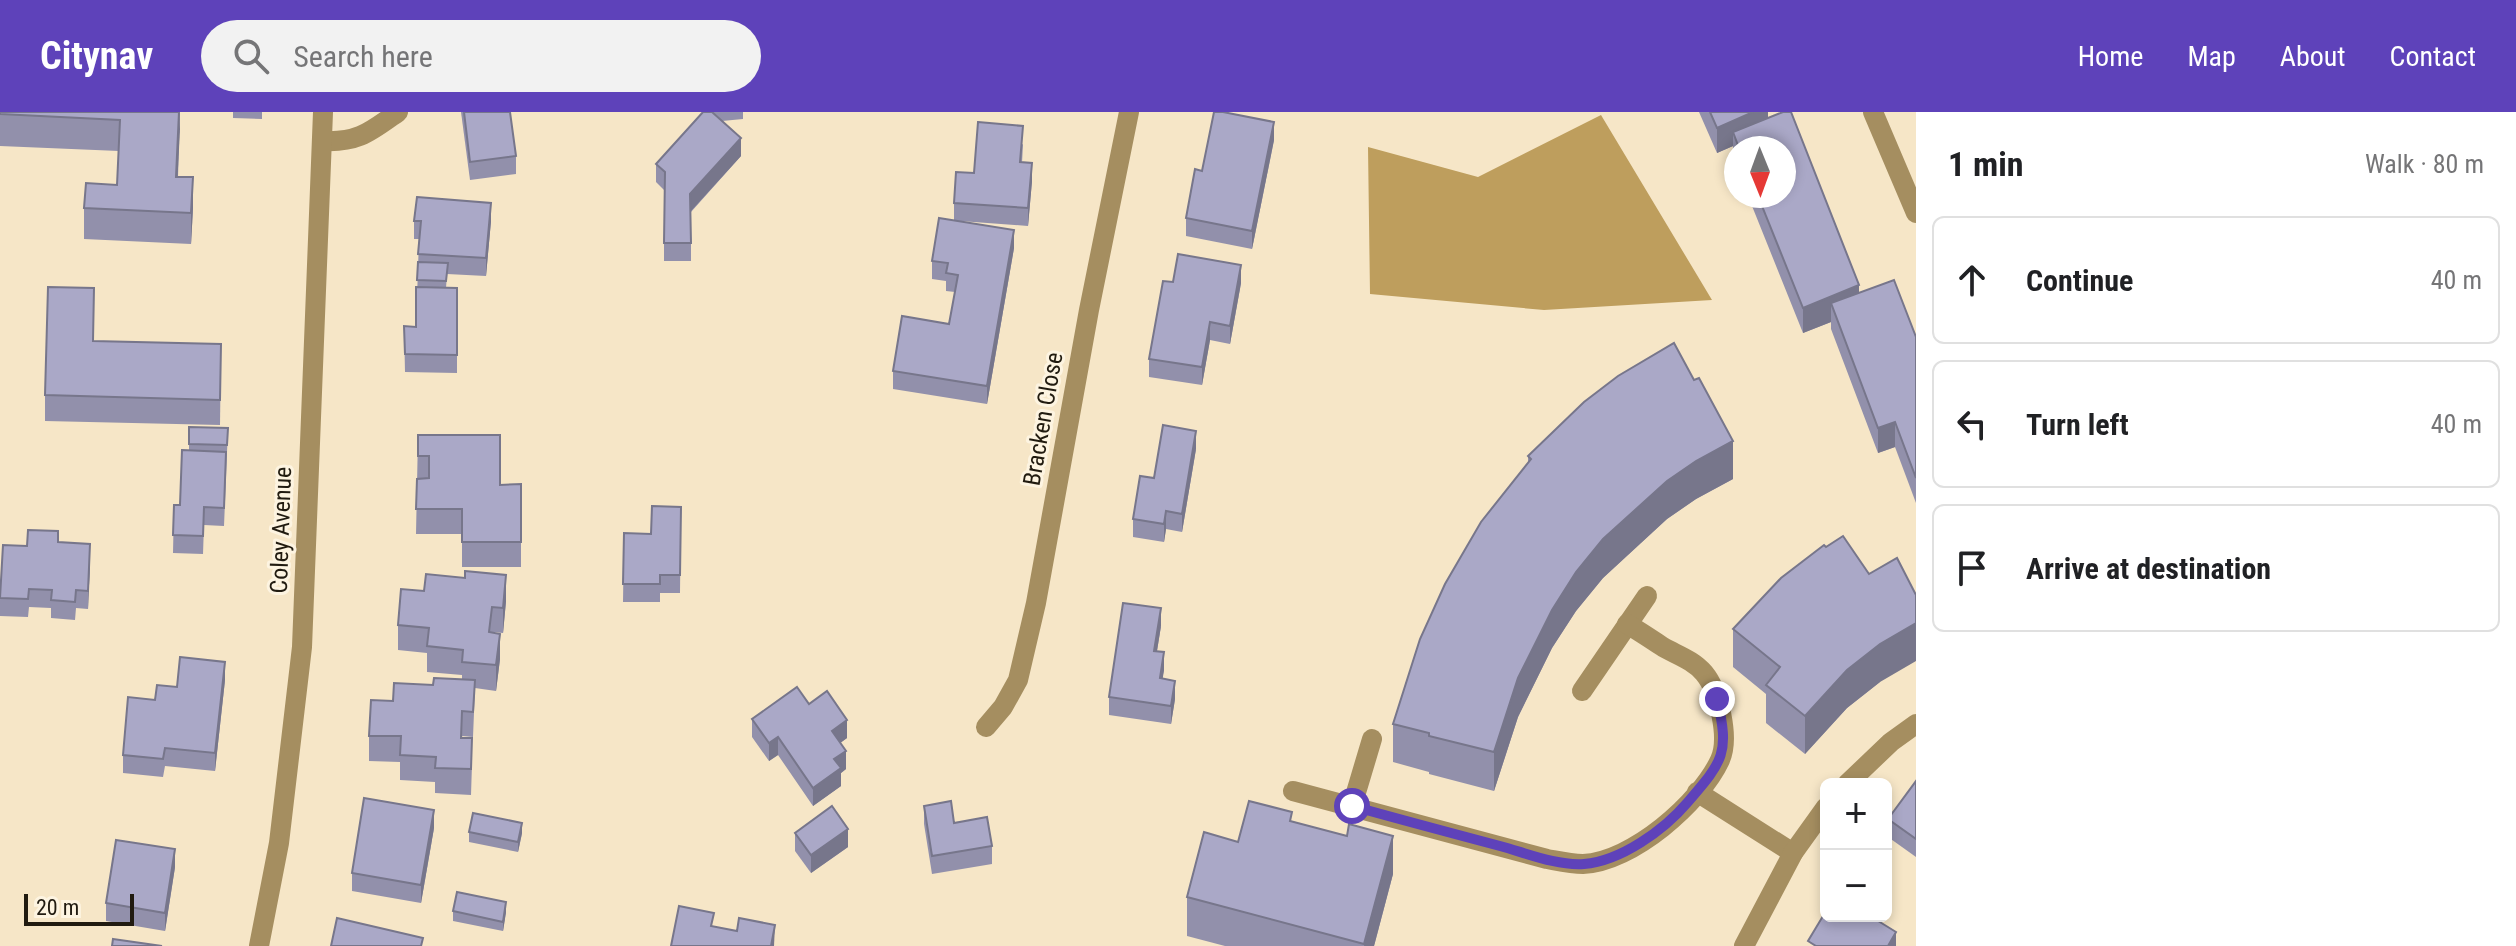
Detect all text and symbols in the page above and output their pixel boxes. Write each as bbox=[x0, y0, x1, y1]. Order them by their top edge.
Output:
search box bbox=[201, 20, 761, 92]
text: Citynav bbox=[40, 34, 153, 78]
icon: search bbox=[229, 34, 273, 78]
text: Search here bbox=[293, 39, 433, 74]
text: Home bbox=[2078, 40, 2143, 73]
text: Map bbox=[2187, 40, 2236, 73]
text: About bbox=[2280, 40, 2346, 73]
text: Contact bbox=[2390, 40, 2476, 73]
north arrow bbox=[1724, 136, 1796, 208]
text: 1 min bbox=[1948, 144, 2024, 184]
text: Walk · 80 m bbox=[2365, 149, 2484, 179]
icon: ahead bbox=[1950, 258, 1994, 302]
text: Continue bbox=[2026, 263, 2133, 298]
text: 40 m bbox=[2431, 265, 2482, 295]
street label: Bracken Close bbox=[1018, 350, 1068, 488]
icon: left bbox=[1950, 402, 1994, 446]
text: Turn left bbox=[2026, 407, 2129, 442]
text: 40 m bbox=[2431, 409, 2482, 439]
street label: Coley Avenue bbox=[265, 466, 297, 594]
icon: arrive bbox=[1950, 546, 1994, 590]
text: Arrive at destination bbox=[2026, 551, 2271, 586]
route end bbox=[1699, 681, 1735, 717]
map controls bbox=[1820, 778, 1892, 922]
button: + bbox=[1820, 778, 1892, 850]
route start bbox=[1334, 788, 1370, 824]
button: − bbox=[1820, 850, 1892, 922]
scale bar bbox=[24, 890, 134, 926]
text: 20 m bbox=[36, 895, 79, 920]

